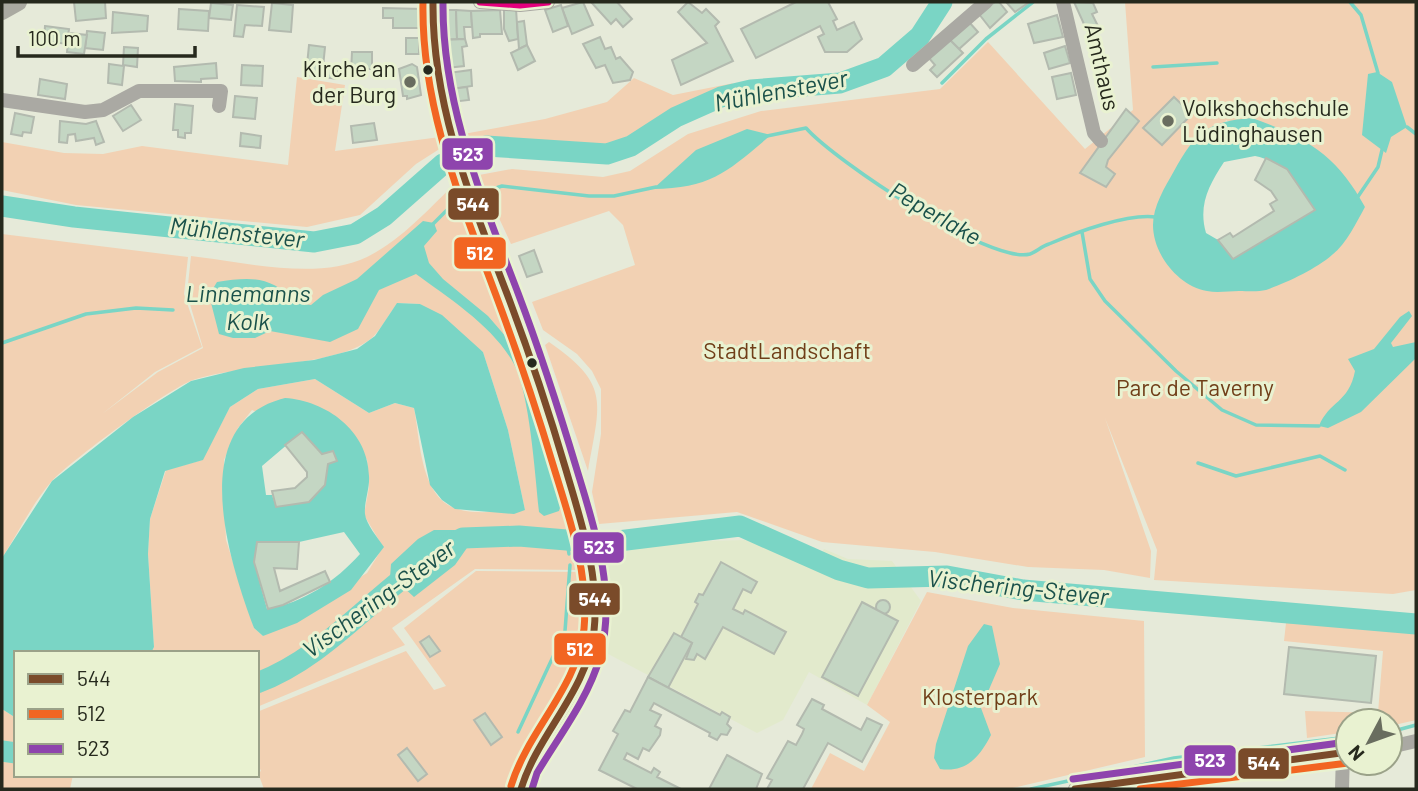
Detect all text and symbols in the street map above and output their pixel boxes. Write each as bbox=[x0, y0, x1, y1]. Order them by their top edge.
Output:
scale bar bbox=[18, 14, 194, 58]
street label: Amthaus bbox=[1079, 20, 1127, 113]
text: 100 m bbox=[28, 25, 81, 50]
place label: Kirche an der Burg bbox=[303, 54, 396, 108]
water label: Mühlenstever bbox=[712, 62, 851, 117]
unlabelled marker bbox=[421, 63, 435, 77]
marker: Kirche an der Burg bbox=[402, 74, 418, 90]
place label: Volkshochschule Lüdinghausen bbox=[1182, 93, 1349, 147]
marker: Volkshochschule Lüdinghausen bbox=[1160, 113, 1176, 129]
line badge: 523 bbox=[441, 137, 494, 171]
text: 523 bbox=[453, 142, 483, 165]
water label: Peperlake bbox=[885, 175, 987, 251]
line badge: 544 bbox=[447, 187, 500, 221]
text: 544 bbox=[456, 192, 490, 215]
water label: Mühlenstever bbox=[169, 210, 307, 253]
line badge: 512 bbox=[453, 236, 507, 270]
text: 512 bbox=[466, 241, 494, 264]
water label: Linnemanns Kolk bbox=[186, 278, 310, 335]
park label: StadtLandschaft bbox=[703, 336, 871, 364]
unlabelled marker bbox=[525, 356, 539, 370]
park label: Parc de Taverny bbox=[1116, 373, 1274, 401]
line badge: 523 bbox=[572, 531, 625, 564]
water label: Vischering-Stever bbox=[296, 532, 461, 663]
text: 523 bbox=[584, 535, 614, 558]
water label: Vischering-Stever bbox=[926, 563, 1112, 611]
line badge: 544 bbox=[568, 582, 621, 616]
text: 544 bbox=[578, 587, 612, 610]
line badge: 512 bbox=[553, 632, 607, 666]
text: 512 bbox=[566, 637, 594, 660]
legend bbox=[14, 651, 259, 777]
text: 544 bbox=[77, 665, 111, 690]
park label: Klosterpark bbox=[922, 682, 1038, 710]
text: 512 bbox=[77, 700, 106, 725]
north arrow bbox=[1334, 707, 1404, 777]
text: 523 bbox=[77, 735, 110, 760]
text: N bbox=[1343, 741, 1369, 766]
line badge: 523 bbox=[1183, 744, 1237, 777]
line badge: 544 bbox=[1237, 747, 1290, 780]
text: 523 bbox=[1195, 748, 1225, 771]
text: 544 bbox=[1247, 751, 1281, 774]

